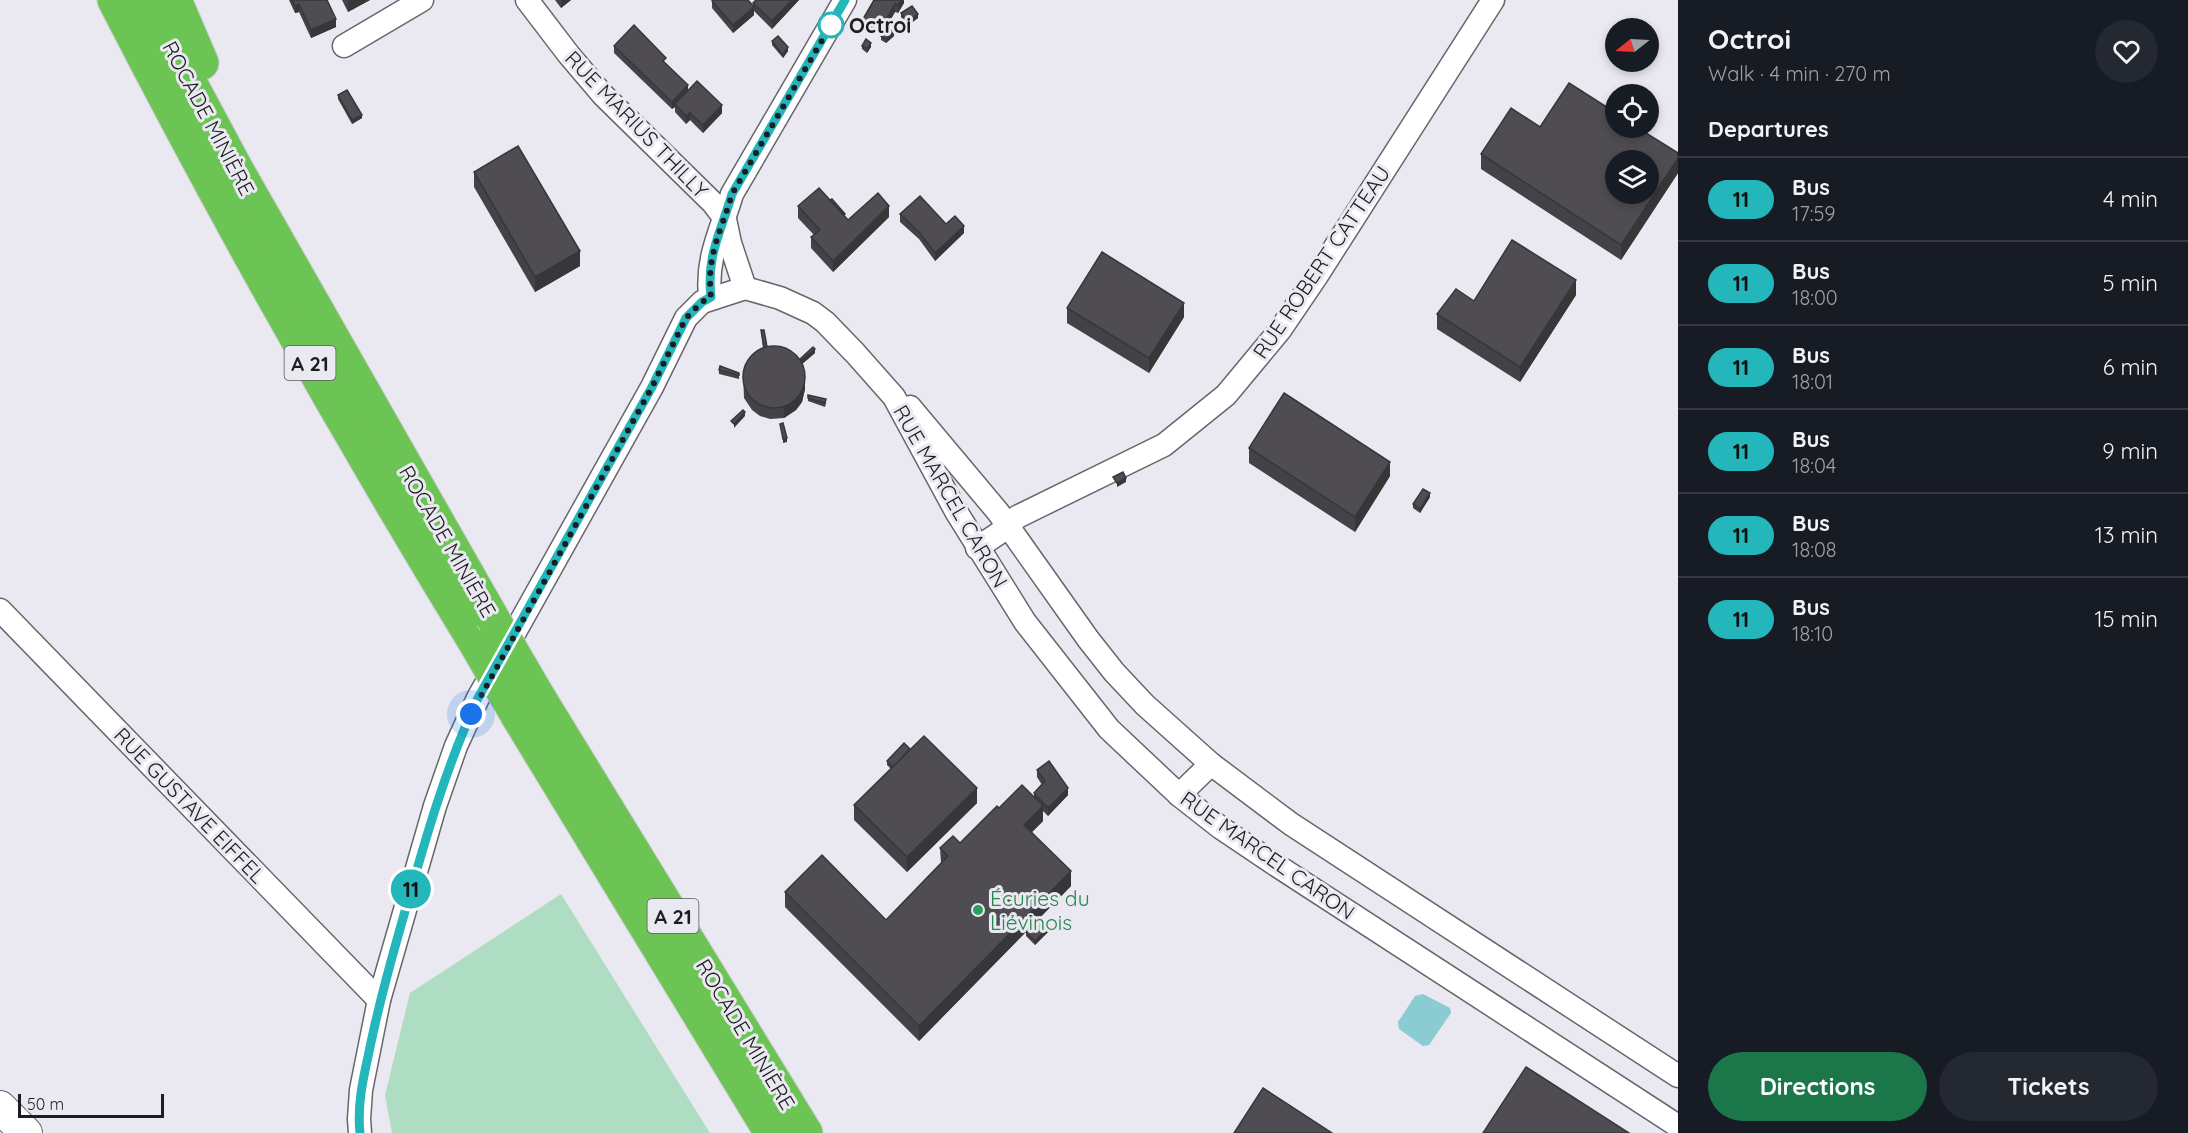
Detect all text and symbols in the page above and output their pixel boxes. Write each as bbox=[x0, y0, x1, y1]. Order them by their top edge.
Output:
marker: Octroi bbox=[818, 12, 844, 38]
place label: Octroi bbox=[849, 12, 911, 38]
north arrow bbox=[1605, 18, 1659, 72]
map controls bbox=[1605, 18, 1659, 204]
button: heart bbox=[2095, 20, 2158, 83]
text: Octroi bbox=[1708, 21, 1791, 56]
street label: ROCADE MINIÈRE bbox=[157, 36, 261, 200]
street label: RUE MARIUS THILLY bbox=[560, 45, 714, 203]
text: Walk · 4 min · 270 m bbox=[1708, 61, 1891, 86]
button: locate bbox=[1605, 84, 1659, 138]
text: Departures bbox=[1708, 115, 1829, 143]
button: layers bbox=[1605, 150, 1659, 204]
street label: RUE ROBERT CATTEAU bbox=[1247, 161, 1395, 363]
text: Bus bbox=[1792, 173, 1830, 201]
text: 4 min bbox=[2103, 185, 2158, 213]
text: 11 bbox=[1733, 186, 1749, 212]
text: 17:59 bbox=[1792, 201, 1835, 226]
text: Bus bbox=[1792, 257, 1830, 285]
text: 5 min bbox=[2103, 269, 2158, 297]
text: 11 bbox=[1733, 270, 1749, 296]
text: 18:00 bbox=[1792, 285, 1838, 310]
text: Bus bbox=[1792, 341, 1830, 369]
road number: A 21 bbox=[284, 346, 336, 380]
text: 6 min bbox=[2103, 353, 2158, 381]
text: 11 bbox=[1733, 354, 1749, 380]
text: 18:01 bbox=[1792, 369, 1833, 394]
street label: RUE MARCEL CARON bbox=[888, 400, 1014, 592]
text: Bus bbox=[1792, 425, 1830, 453]
text: 9 min bbox=[2102, 437, 2158, 465]
text: 11 bbox=[1733, 438, 1749, 464]
text: 18:04 bbox=[1792, 453, 1836, 478]
street label: ROCADE MINIÈRE bbox=[394, 460, 502, 622]
text: Bus bbox=[1792, 509, 1830, 537]
text: 13 min bbox=[2095, 521, 2158, 549]
text: 11 bbox=[1733, 522, 1749, 548]
text: 18:08 bbox=[1792, 537, 1837, 562]
text: Bus bbox=[1792, 593, 1830, 621]
text: 15 min bbox=[2094, 605, 2158, 633]
text: 11 bbox=[1733, 606, 1749, 632]
text: 18:10 bbox=[1792, 621, 1833, 646]
your location bbox=[456, 699, 486, 729]
street label: RUE GUSTAVE EIFFEL bbox=[109, 722, 271, 888]
street label: RUE MARCEL CARON bbox=[1176, 785, 1360, 925]
line badge: 11 bbox=[384, 870, 438, 908]
text: 11 bbox=[403, 876, 419, 902]
place label: Écuries du Liévinois bbox=[990, 885, 1090, 935]
road number: A 21 bbox=[648, 899, 698, 933]
marker: Écuries du Liévinois bbox=[971, 903, 985, 917]
street label: ROCADE MINIÈRE bbox=[691, 954, 801, 1114]
button: Directions bbox=[1708, 1052, 1927, 1121]
button: Tickets bbox=[1939, 1052, 2158, 1121]
scale bar bbox=[18, 1091, 164, 1118]
text: 50 m bbox=[27, 1094, 64, 1114]

